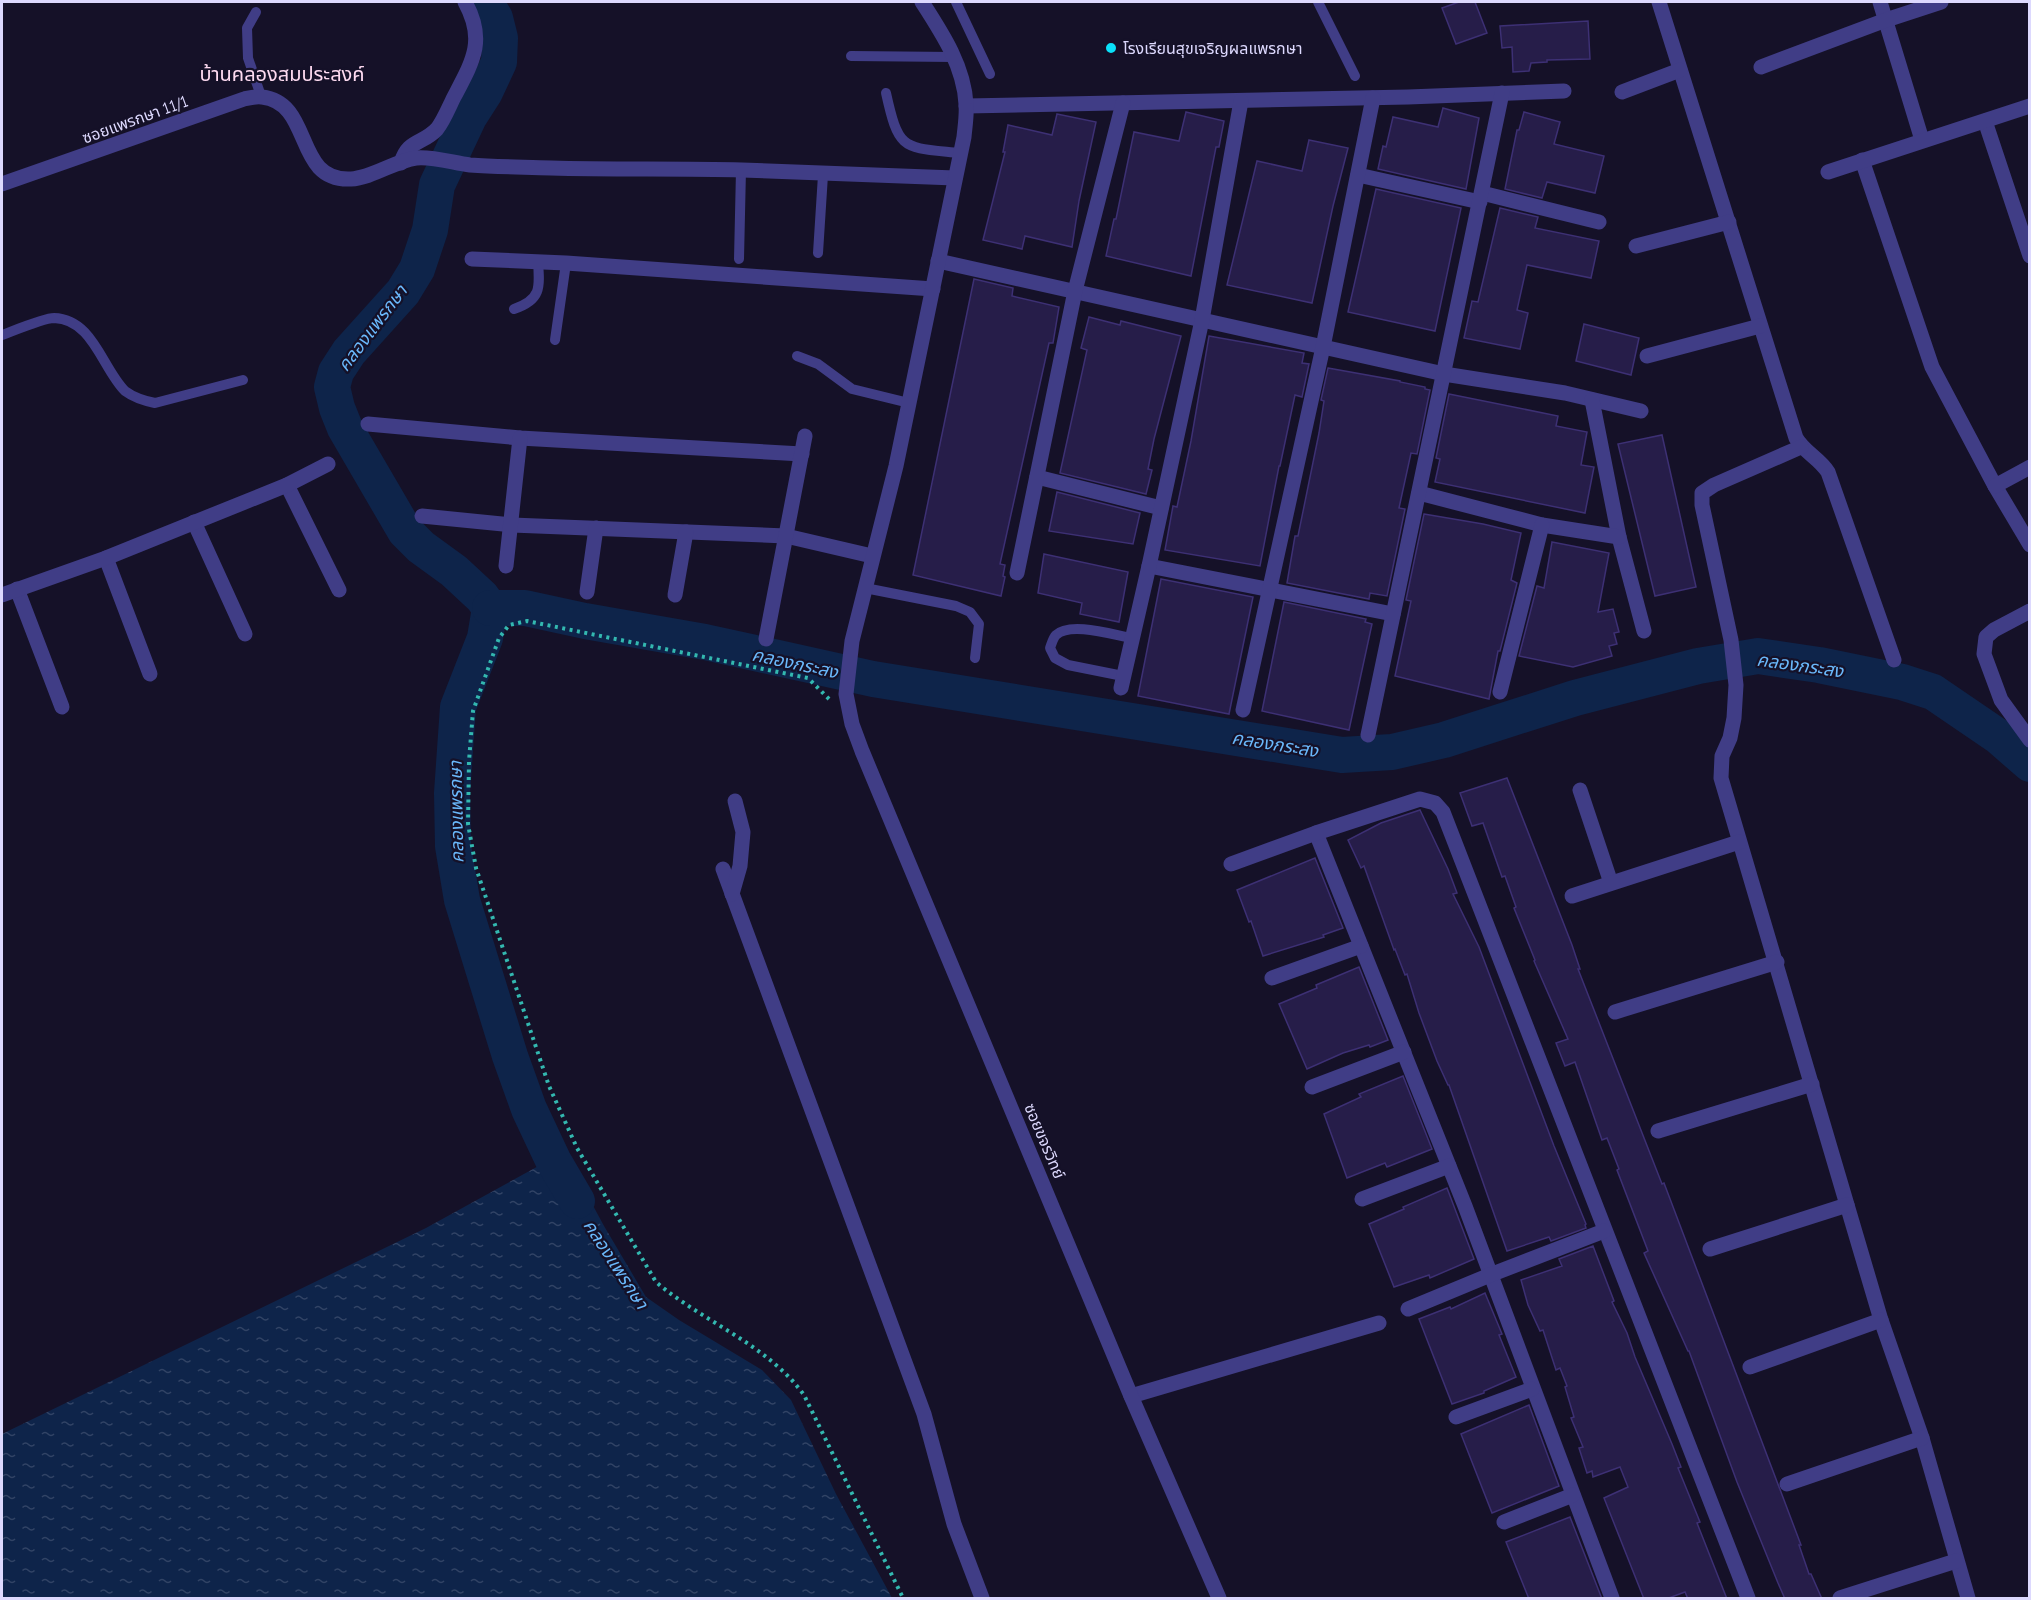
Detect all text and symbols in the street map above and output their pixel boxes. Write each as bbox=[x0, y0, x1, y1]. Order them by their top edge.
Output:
place label: โรงเรียนสุขเจริญผลแพรกษา bbox=[1123, 38, 1302, 58]
marker: โรงเรียนสุขเจริญผลแพรกษา bbox=[1104, 41, 1118, 55]
district label: บ้านคลองสมประสงค์ bbox=[199, 61, 365, 87]
street label: ซอยแพรกษา 11/1 bbox=[79, 91, 191, 147]
water label: คลองแพรกษา bbox=[332, 280, 412, 376]
water label: คลองกระสง bbox=[750, 643, 841, 684]
water label: คลองกระสง bbox=[1755, 648, 1846, 683]
water label: คลองกระสง bbox=[1230, 726, 1321, 762]
water label: คลองแพรกษา bbox=[444, 760, 468, 863]
street label: ซอยขจรวิทย์ bbox=[1020, 1100, 1070, 1182]
water label: คลองแพรกษา bbox=[579, 1215, 654, 1314]

